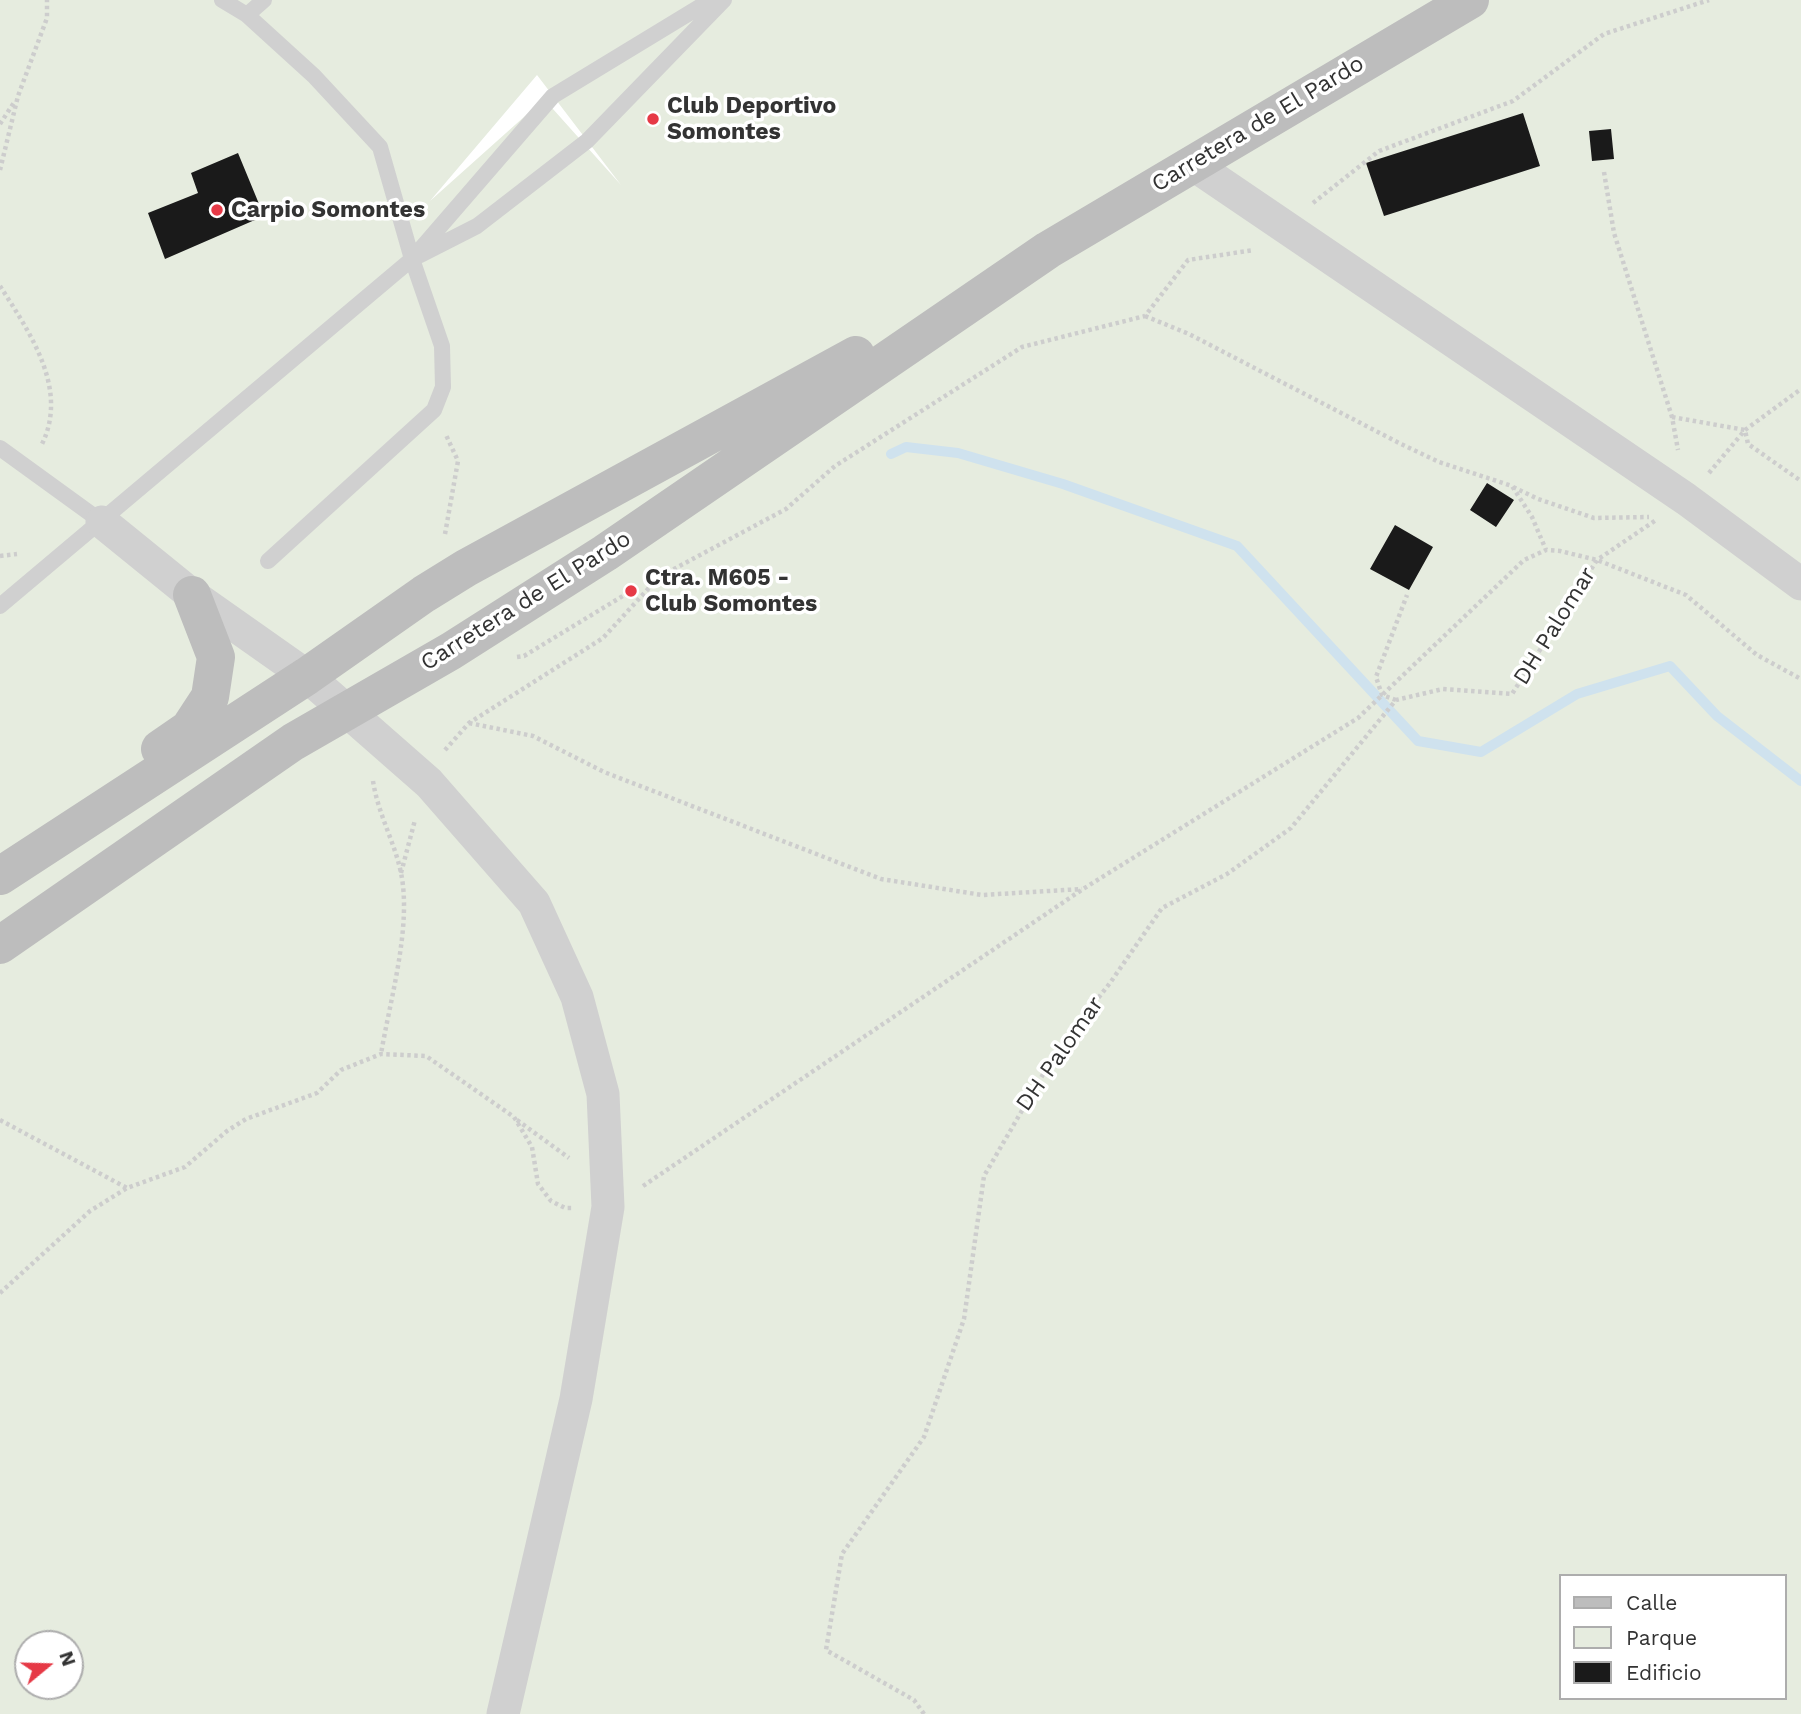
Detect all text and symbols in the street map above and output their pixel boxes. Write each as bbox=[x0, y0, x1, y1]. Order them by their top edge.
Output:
street label: Carretera de El Pardo bbox=[1147, 50, 1369, 198]
place label: Club Deportivo Somontes bbox=[667, 92, 836, 146]
marker: Club Deportivo Somontes bbox=[645, 111, 661, 127]
place label: Carpio Somontes bbox=[231, 196, 425, 224]
marker: Carpio Somontes bbox=[209, 202, 225, 218]
street label: Carretera de El Pardo bbox=[416, 525, 636, 677]
street label: DH Palomar bbox=[1508, 562, 1602, 690]
place label: Ctra. M605 - Club Somontes bbox=[645, 564, 817, 618]
marker: Ctra. M605 - Club Somontes bbox=[623, 583, 639, 599]
street label: DH Palomar bbox=[1010, 991, 1110, 1117]
legend bbox=[1560, 1574, 1787, 1700]
text: Calle bbox=[1626, 1590, 1677, 1615]
text: Parque bbox=[1626, 1625, 1697, 1650]
north arrow bbox=[14, 1630, 84, 1700]
text: N bbox=[54, 1648, 81, 1669]
text: Edificio bbox=[1626, 1660, 1702, 1685]

